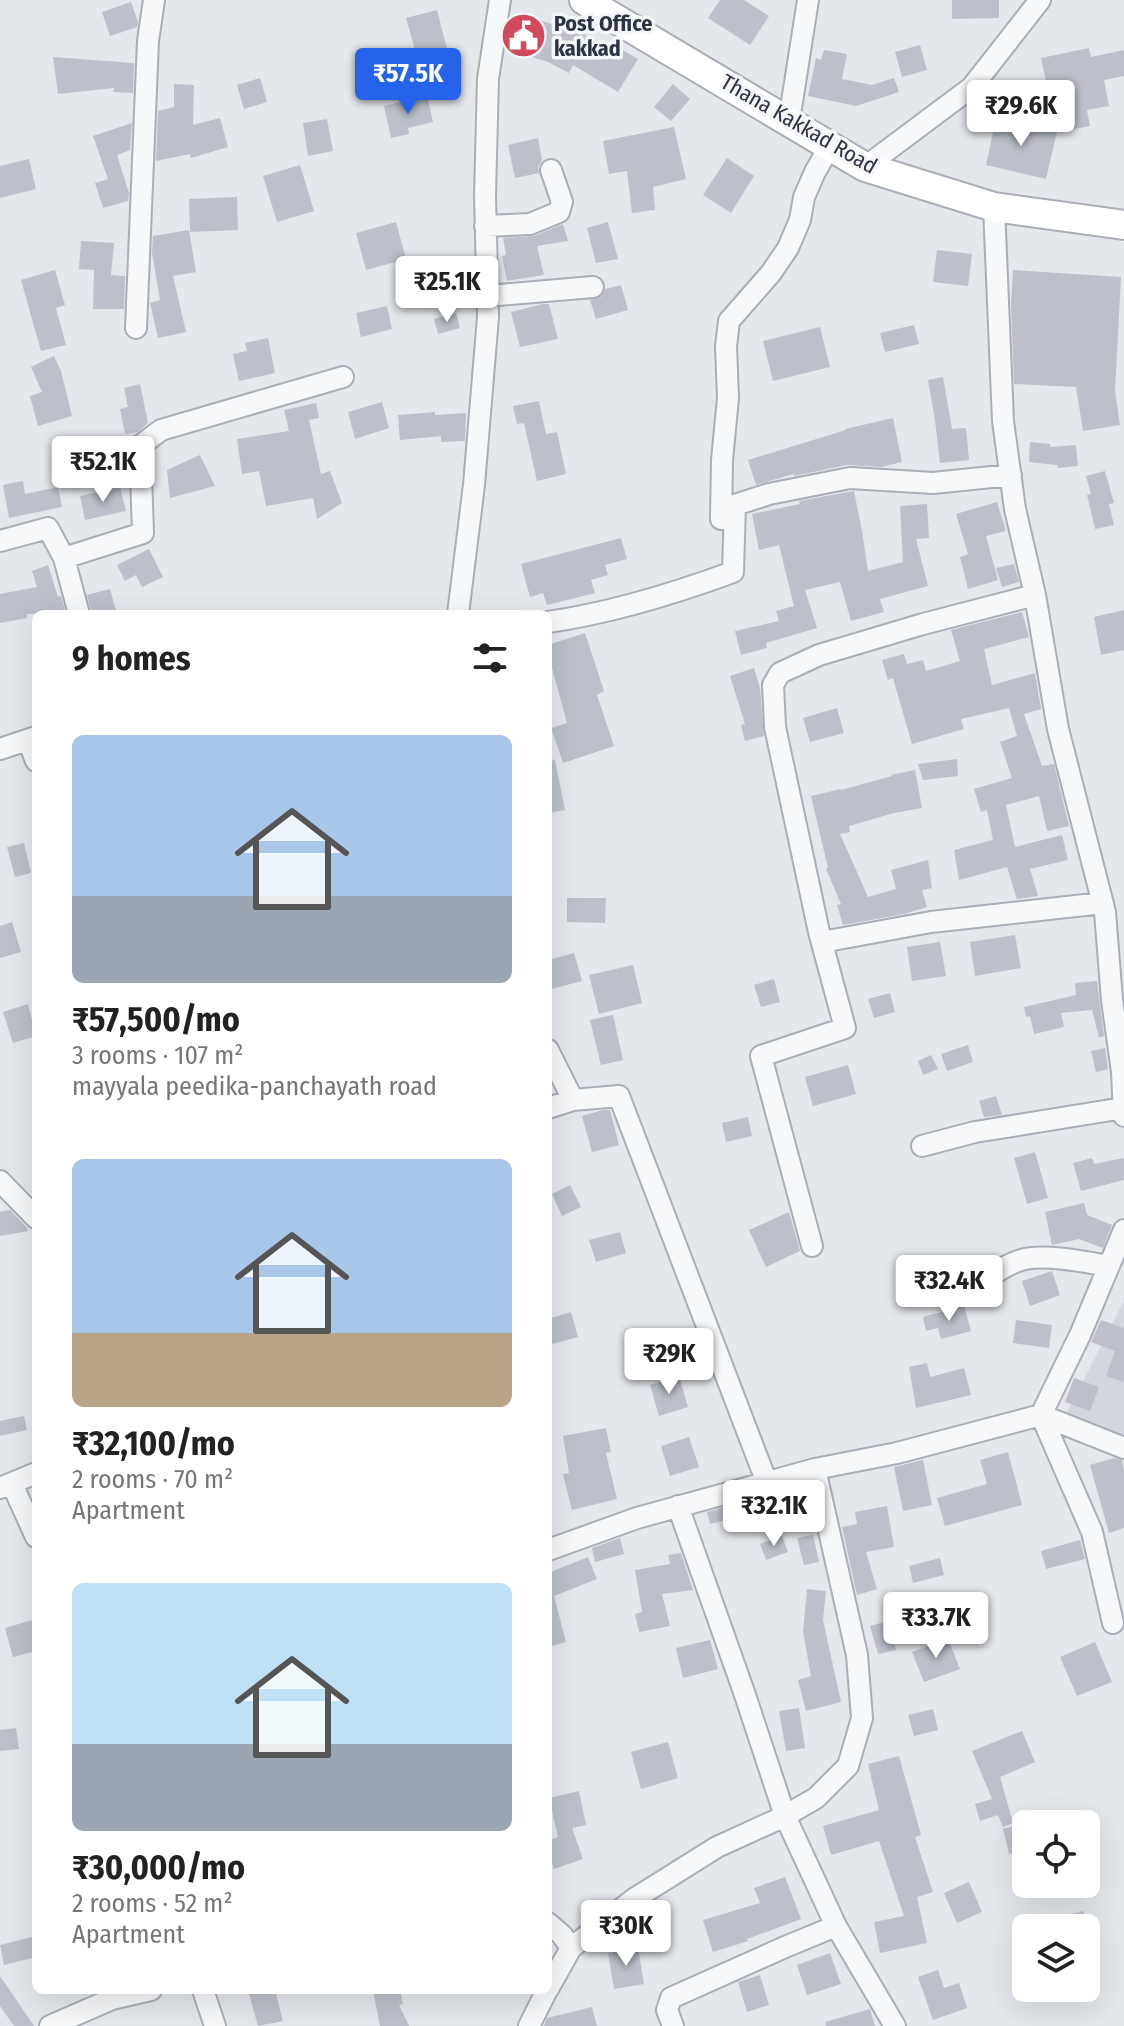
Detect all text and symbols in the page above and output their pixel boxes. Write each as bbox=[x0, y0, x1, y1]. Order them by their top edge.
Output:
place label: Post Office kakkad bbox=[554, 10, 652, 62]
public building icon: Post Office kakkad bbox=[499, 12, 547, 60]
pin: ₹57.5K bbox=[343, 48, 473, 116]
text: ₹57.5K bbox=[373, 58, 443, 89]
street label: Thana Kakkad Road bbox=[716, 68, 882, 180]
pin: ₹29.6K bbox=[956, 80, 1086, 148]
text: ₹29.6K bbox=[985, 90, 1057, 121]
pin: ₹25.1K bbox=[382, 256, 512, 324]
text: ₹25.1K bbox=[414, 266, 480, 297]
pin: ₹52.1K bbox=[38, 436, 168, 504]
text: ₹52.1K bbox=[70, 446, 136, 477]
icon: filters bbox=[468, 636, 512, 680]
text: 9 homes bbox=[72, 638, 191, 679]
icon: home bbox=[220, 787, 364, 931]
text: ₹57,500/mo bbox=[72, 999, 240, 1040]
text: 3 rooms · 107 m² bbox=[72, 1040, 244, 1071]
text: mayyala peedika-panchayath road bbox=[72, 1071, 437, 1102]
icon: home bbox=[220, 1211, 364, 1355]
pin: ₹32.4K bbox=[884, 1255, 1014, 1323]
text: ₹32.4K bbox=[914, 1265, 984, 1296]
pin: ₹29K bbox=[622, 1328, 716, 1396]
text: ₹29K bbox=[642, 1338, 696, 1369]
text: ₹32,100/mo bbox=[72, 1423, 235, 1464]
text: 2 rooms · 70 m² bbox=[72, 1464, 233, 1495]
pin: ₹32.1K bbox=[709, 1480, 839, 1548]
text: ₹32.1K bbox=[741, 1490, 807, 1521]
text: Apartment bbox=[72, 1495, 185, 1526]
pin: ₹33.7K bbox=[871, 1592, 1001, 1660]
text: ₹33.7K bbox=[901, 1602, 971, 1633]
icon: home bbox=[220, 1635, 364, 1779]
map controls bbox=[1012, 1810, 1100, 2002]
button: locate bbox=[1012, 1810, 1100, 1898]
text: ₹30,000/mo bbox=[72, 1847, 245, 1888]
text: 2 rooms · 52 m² bbox=[72, 1888, 233, 1919]
pin: ₹30K bbox=[579, 1900, 673, 1968]
text: ₹30K bbox=[599, 1910, 653, 1941]
button: layers bbox=[1012, 1914, 1100, 2002]
text: Apartment bbox=[72, 1919, 185, 1950]

